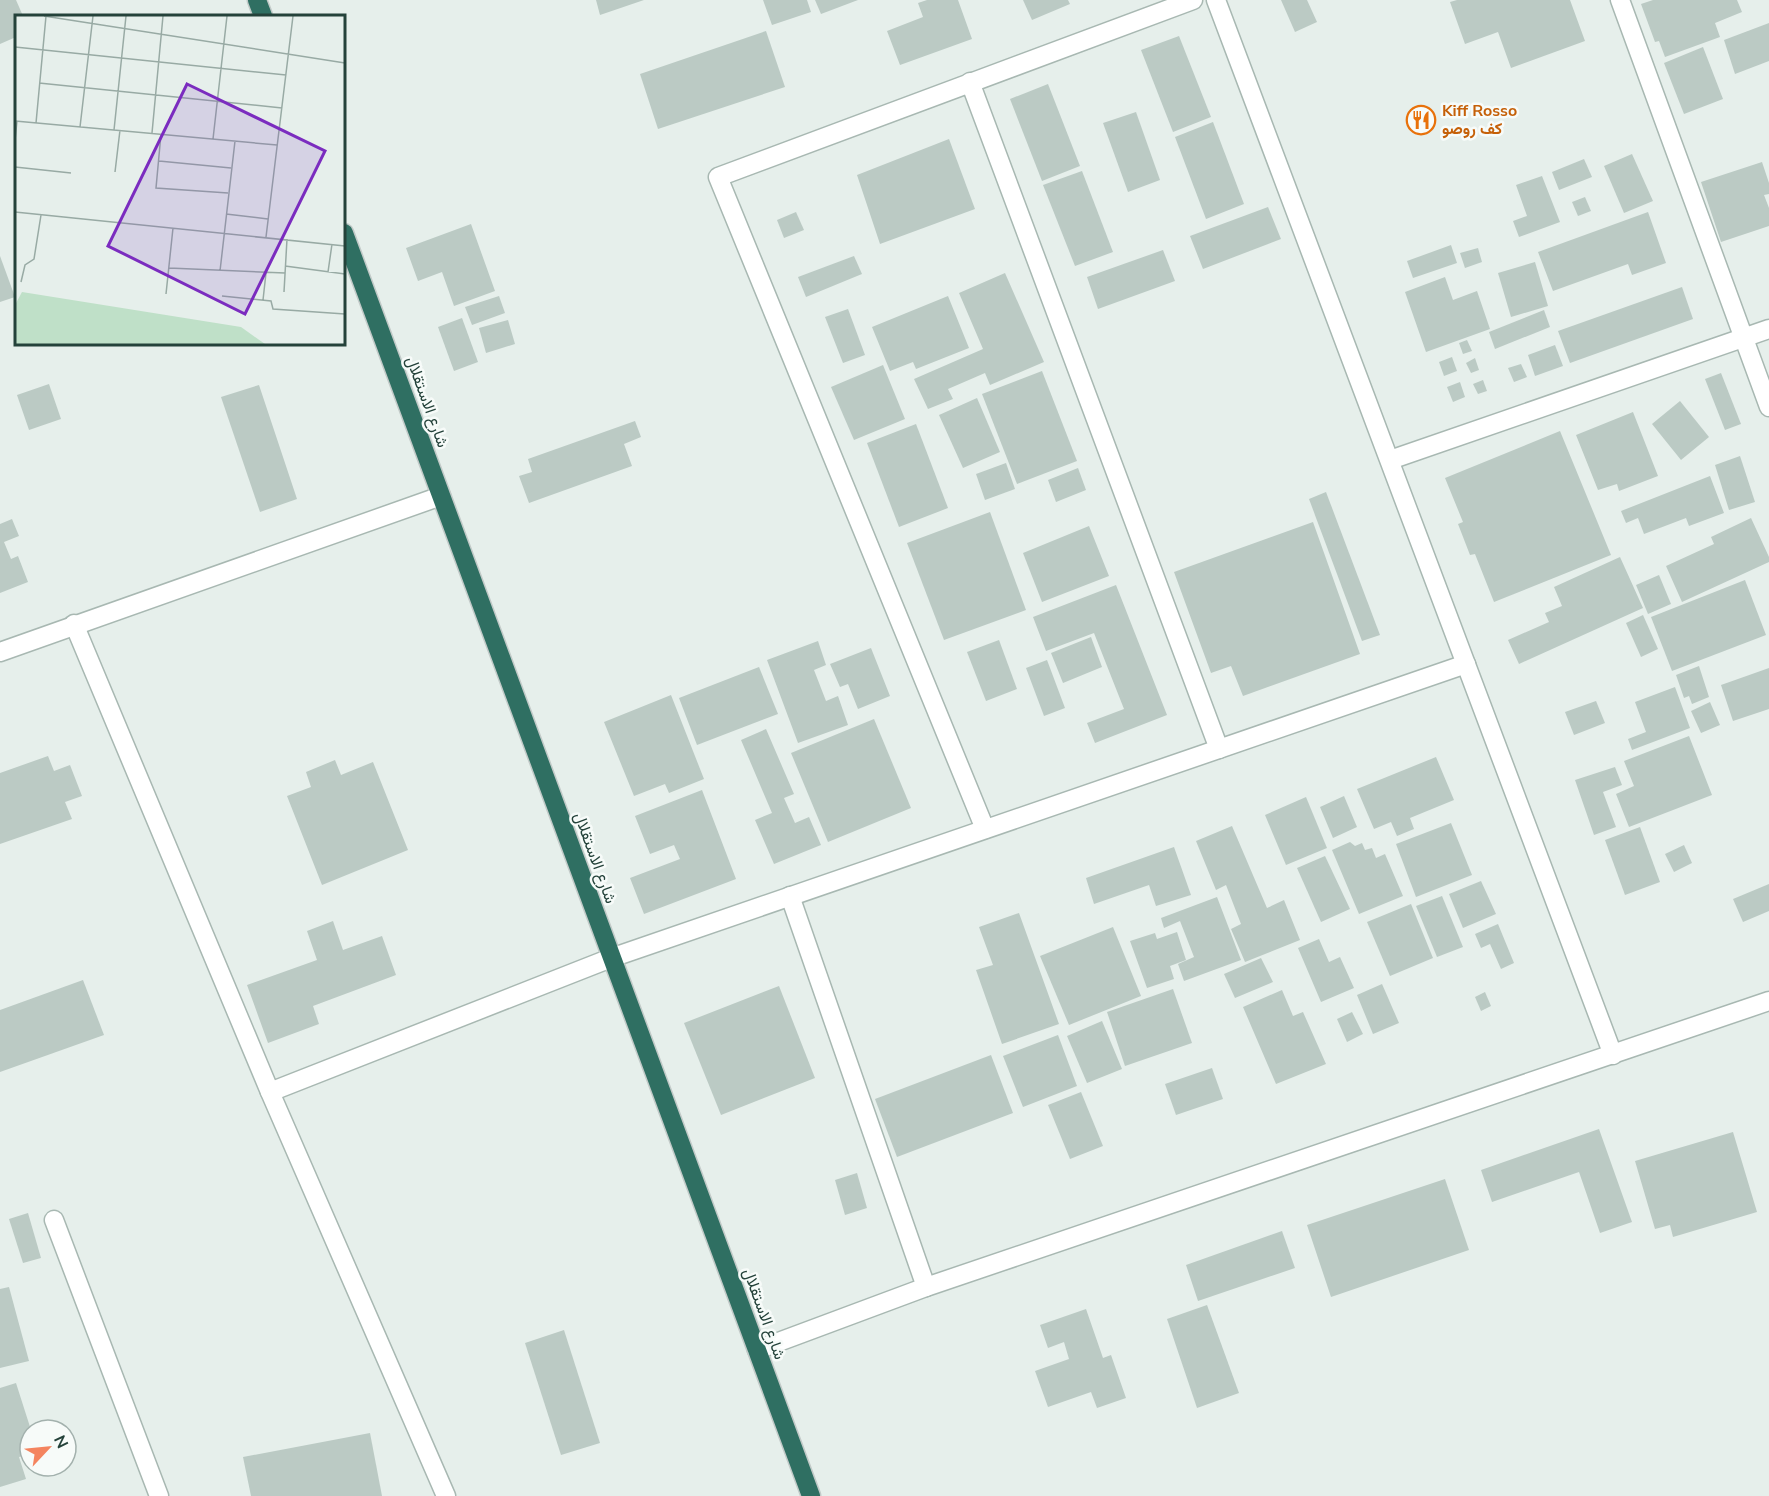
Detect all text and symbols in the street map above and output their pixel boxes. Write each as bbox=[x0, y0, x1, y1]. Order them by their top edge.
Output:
inset map bbox=[15, 15, 345, 345]
place label: Kiff Rosso كف روصو bbox=[1442, 100, 1517, 140]
restaurant icon: Kiff Rosso كف روصو bbox=[1405, 104, 1437, 136]
street label: شارع الاستقلال bbox=[400, 353, 454, 451]
street label: شارع الاستقلال bbox=[568, 809, 622, 907]
street label: شارع الاستقلال bbox=[737, 1265, 791, 1363]
north arrow bbox=[18, 1418, 78, 1478]
text: N bbox=[48, 1432, 73, 1452]

